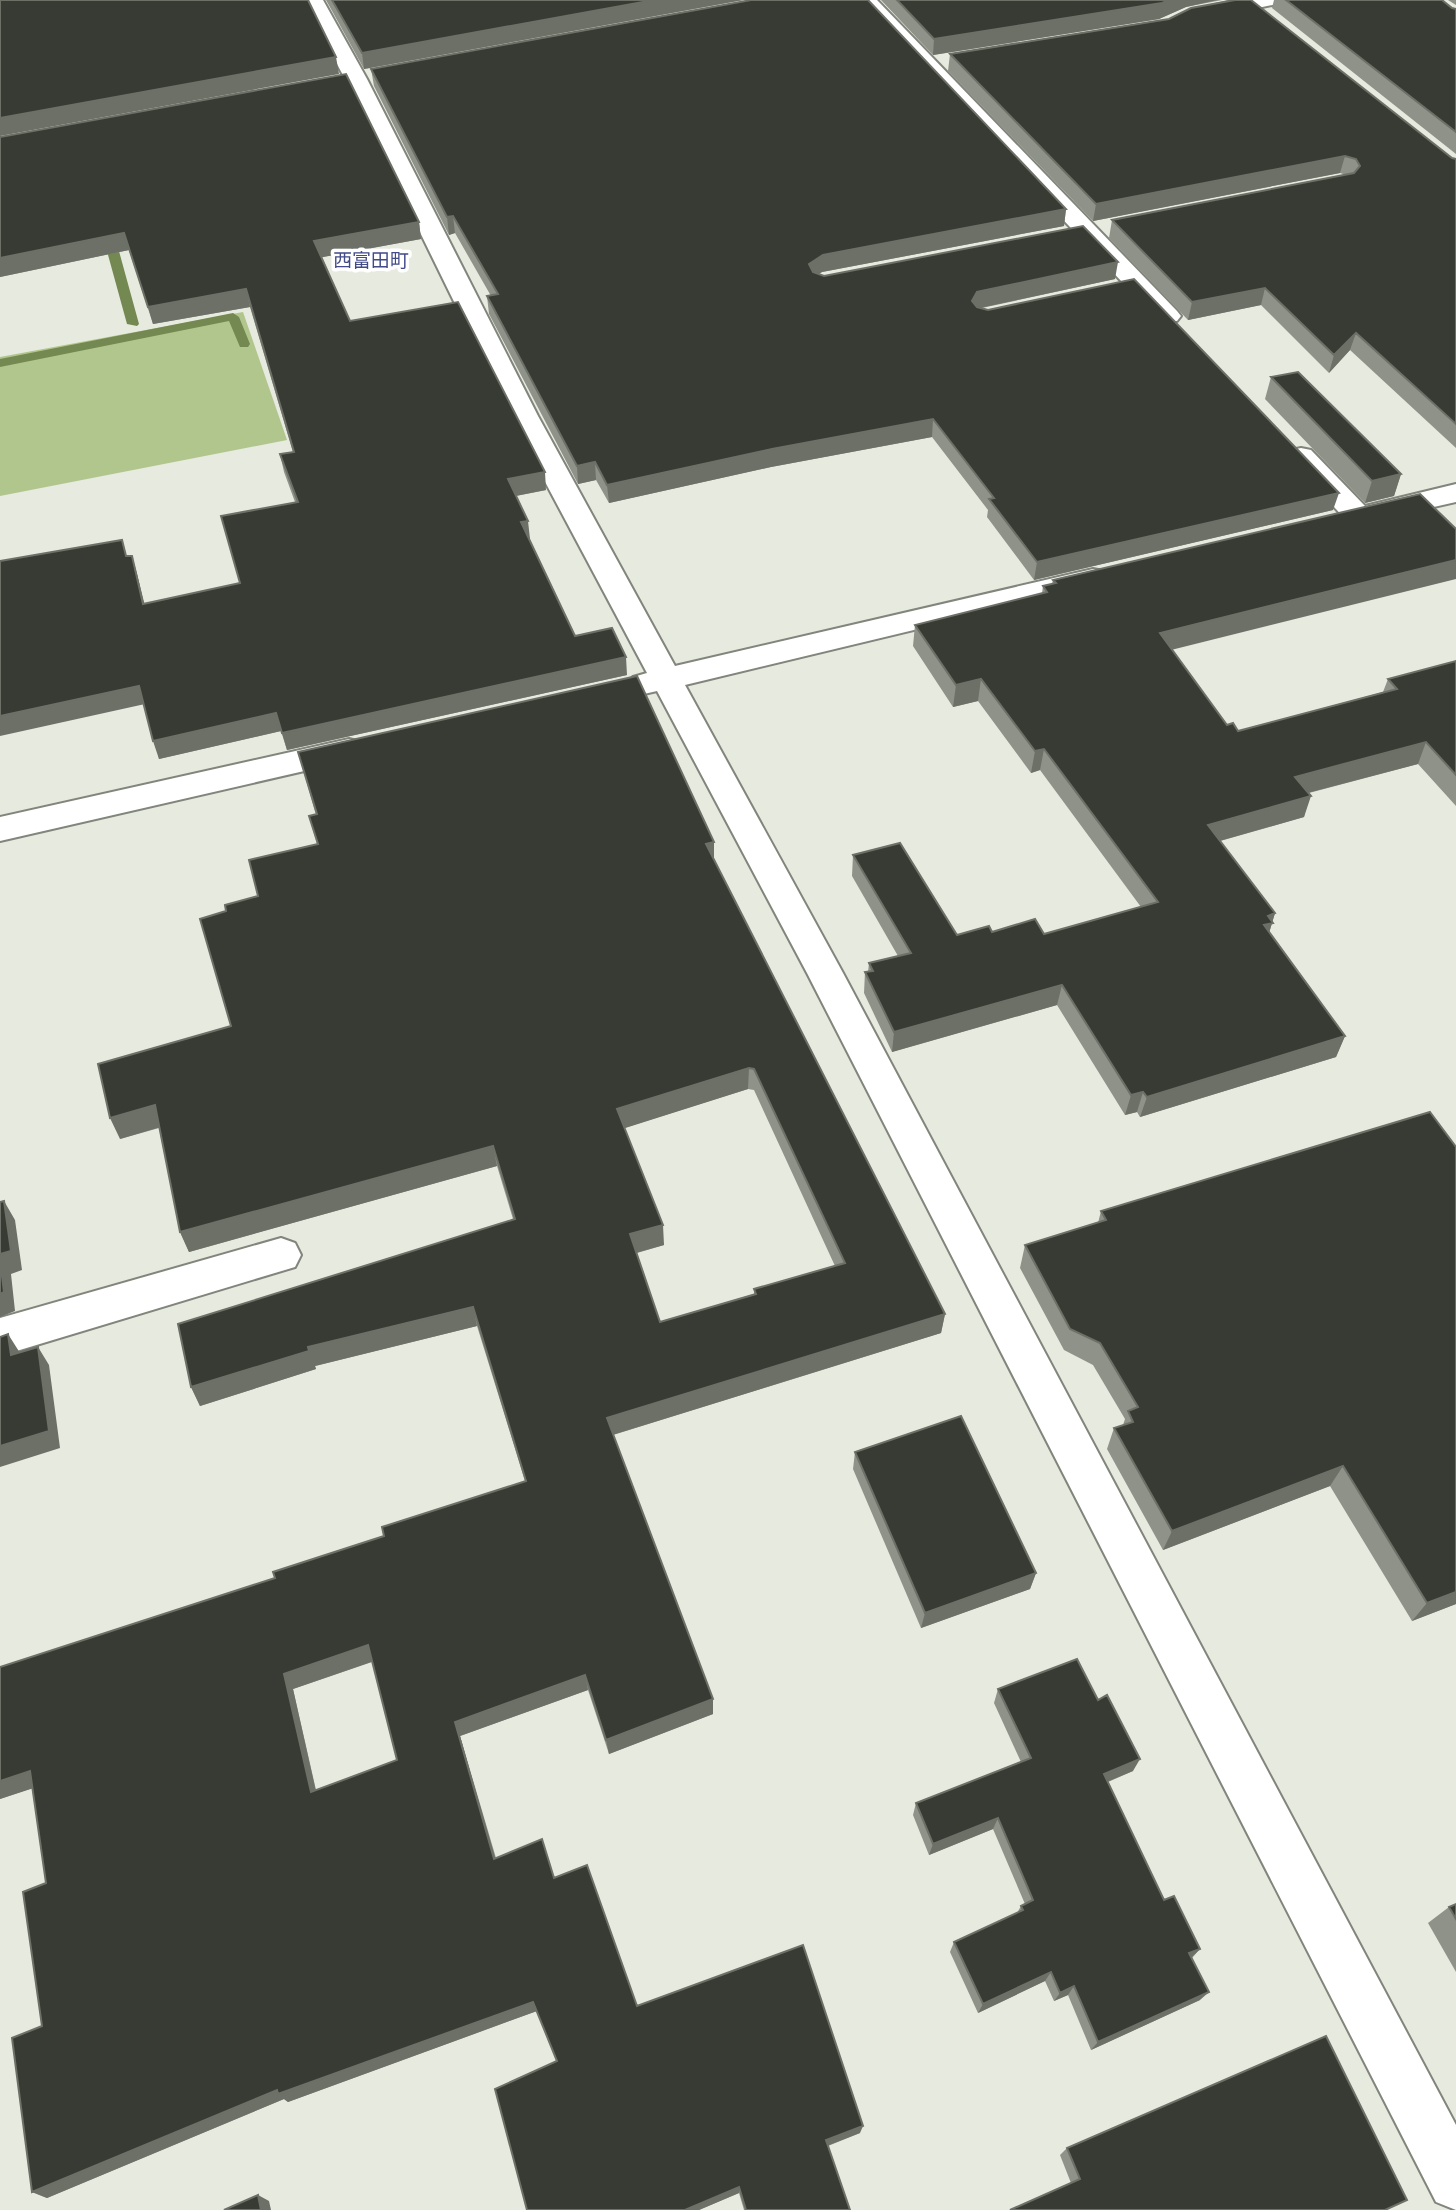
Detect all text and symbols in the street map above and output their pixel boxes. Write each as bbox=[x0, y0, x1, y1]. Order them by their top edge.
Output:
district label: 西富田町 bbox=[333, 248, 409, 271]

